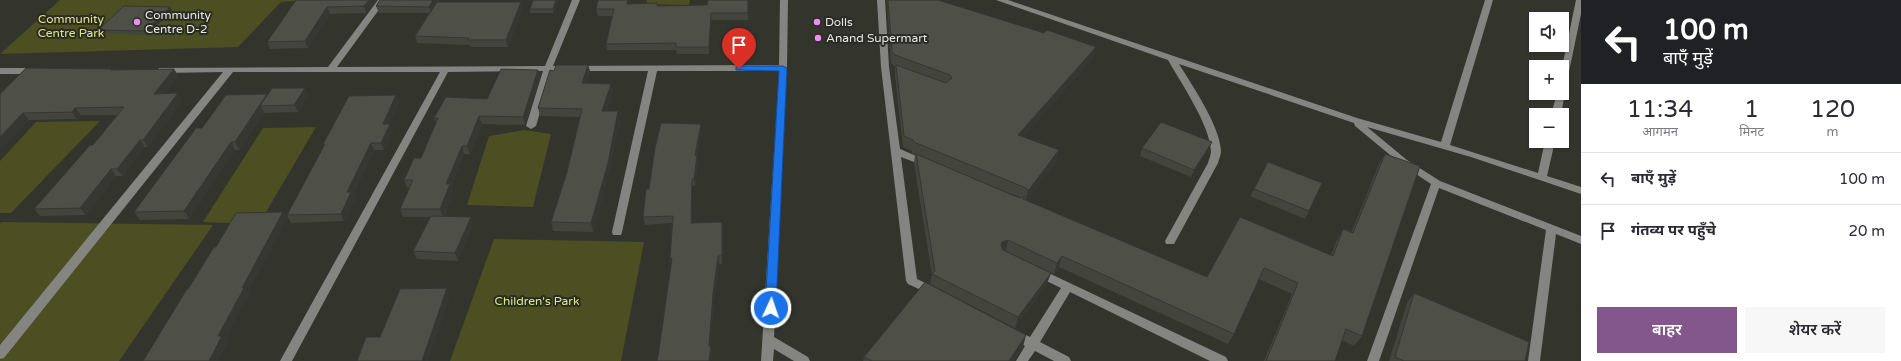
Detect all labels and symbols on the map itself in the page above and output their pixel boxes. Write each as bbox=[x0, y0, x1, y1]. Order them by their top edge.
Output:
place label: Community Centre D-2 bbox=[145, 8, 212, 36]
park label: Community Centre Park bbox=[38, 12, 105, 40]
place label: Dolls bbox=[825, 15, 853, 29]
marker: Community Centre D-2 bbox=[132, 17, 142, 27]
marker: Dolls bbox=[812, 17, 822, 27]
pin bbox=[722, 28, 756, 69]
place label: Anand Supermart bbox=[826, 31, 928, 45]
marker: Anand Supermart bbox=[813, 33, 823, 43]
position arrow bbox=[750, 287, 792, 329]
park label: Children's Park bbox=[495, 294, 580, 308]

